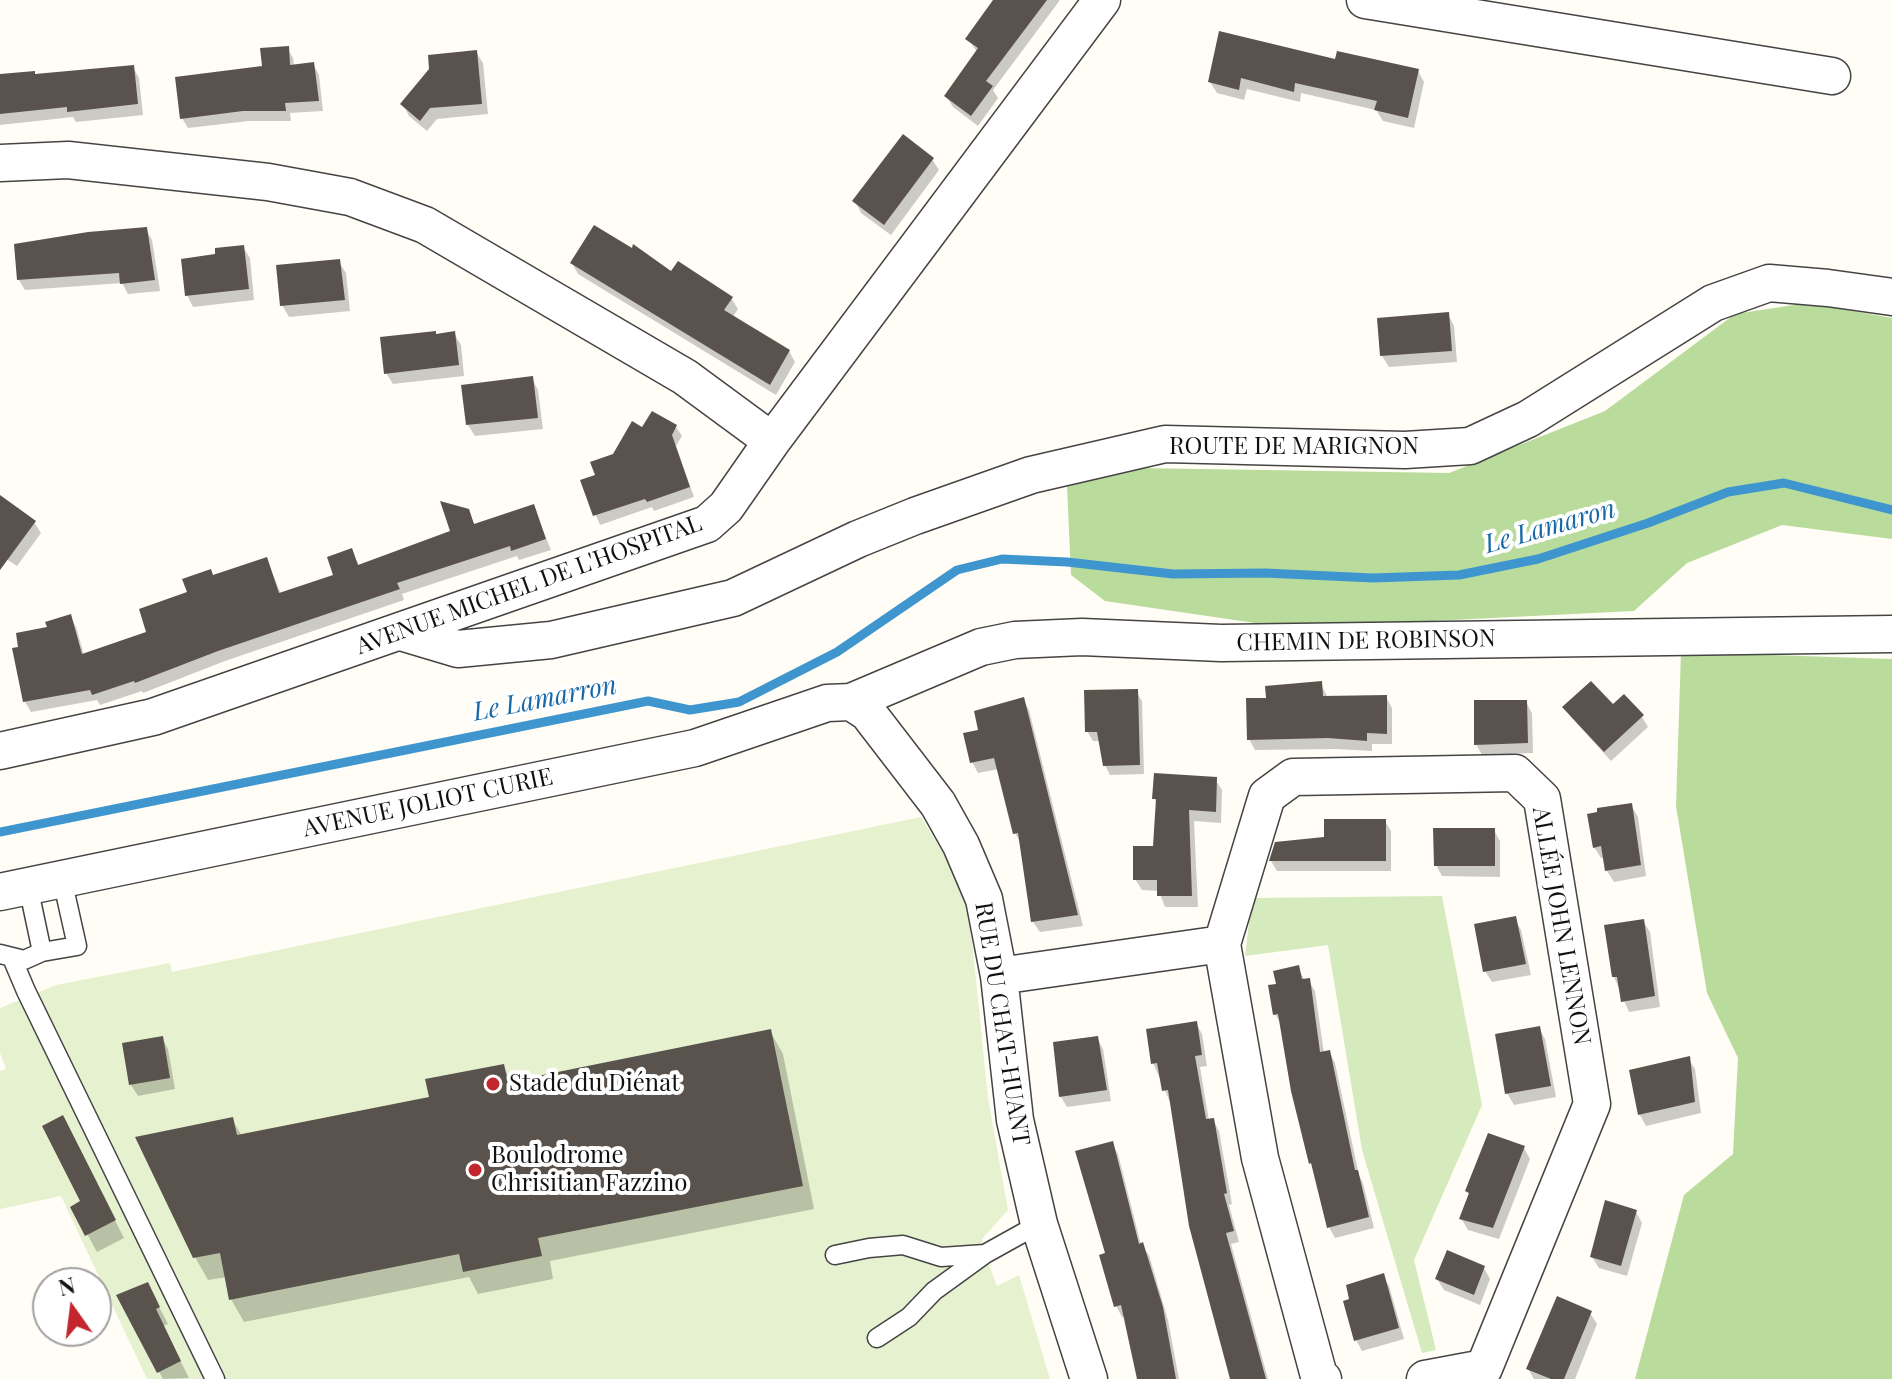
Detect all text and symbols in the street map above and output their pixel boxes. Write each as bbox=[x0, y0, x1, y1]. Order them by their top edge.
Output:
street label: ROUTE DE MARIGNON bbox=[1169, 433, 1419, 461]
water label: Le Lamaron bbox=[1481, 493, 1619, 561]
street label: AVENUE MICHEL DE L'HOSPITAL bbox=[352, 509, 706, 661]
street label: CHEMIN DE ROBINSON bbox=[1236, 624, 1496, 658]
water label: Le Lamarron bbox=[470, 670, 620, 728]
street label: AVENUE JOLIOT CURIE bbox=[300, 762, 556, 844]
street label: ALLÉE JOHN LENNON bbox=[1526, 805, 1596, 1047]
street label: RUE DU CHAT-HUANT bbox=[969, 900, 1035, 1148]
place label: Stade du Diénat bbox=[509, 1070, 680, 1098]
marker: Stade du Diénat bbox=[484, 1075, 502, 1093]
place label: Boulodrome Chrisitian Fazzino bbox=[491, 1142, 688, 1198]
marker: Boulodrome Chrisitian Fazzino bbox=[466, 1161, 484, 1179]
north arrow bbox=[32, 1267, 112, 1347]
text: N bbox=[55, 1269, 78, 1302]

